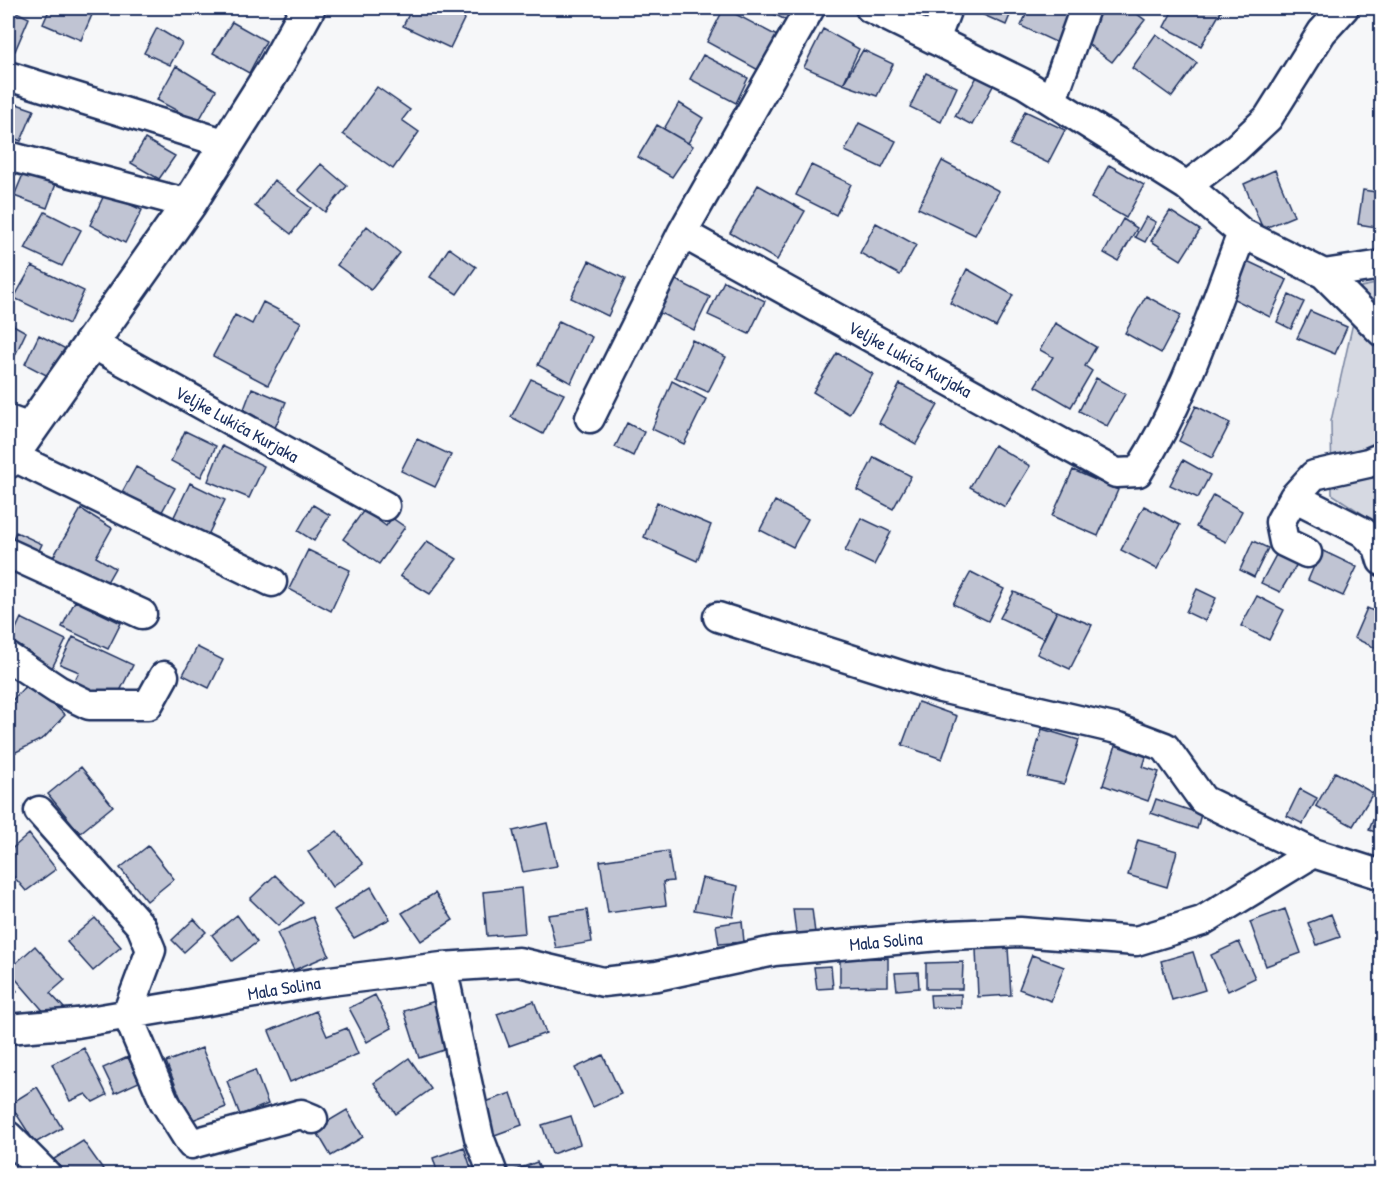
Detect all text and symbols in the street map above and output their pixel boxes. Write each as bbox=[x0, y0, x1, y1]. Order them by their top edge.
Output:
street label: Veljke Lukića Kurjaka bbox=[844, 315, 976, 403]
street label: Veljke Lukića Kurjaka bbox=[171, 380, 303, 468]
street label: Mala Solina bbox=[848, 925, 924, 957]
street label: Mala Solina bbox=[246, 970, 322, 1006]

